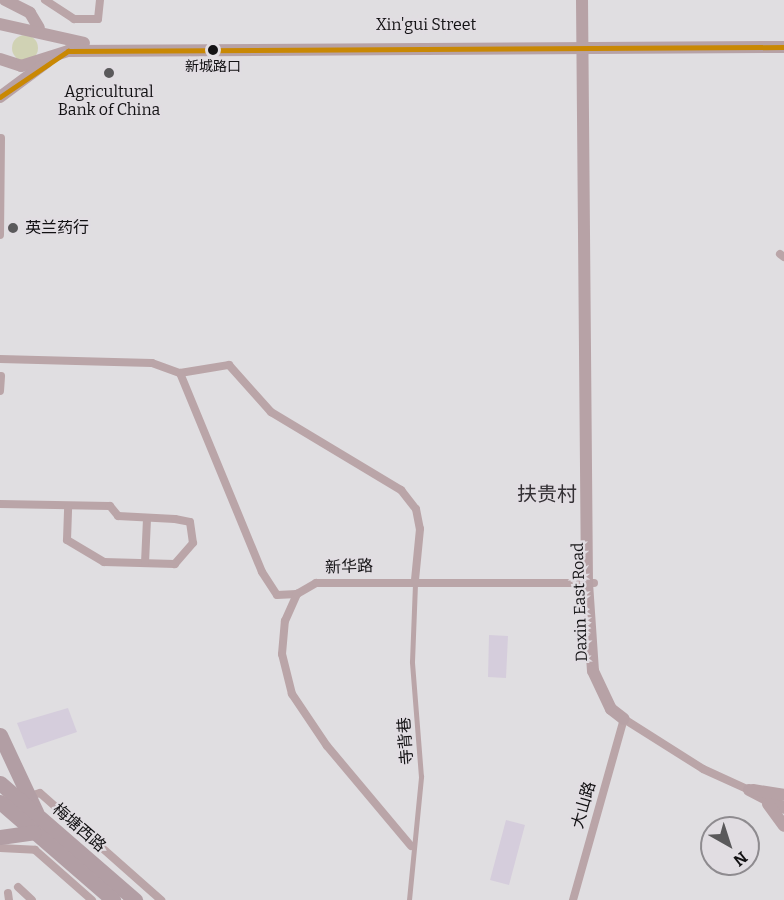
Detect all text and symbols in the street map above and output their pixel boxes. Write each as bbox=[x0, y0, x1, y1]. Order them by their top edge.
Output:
street label: Xin'gui Street bbox=[376, 15, 476, 35]
marker: 新城路口 bbox=[207, 44, 219, 56]
place label: 新城路口 bbox=[185, 59, 241, 75]
marker: Agricultural Bank of China bbox=[102, 66, 116, 80]
place label: Agricultural Bank of China bbox=[58, 82, 160, 120]
place label: 英兰药行 bbox=[25, 218, 89, 238]
marker: 英兰药行 bbox=[6, 221, 20, 235]
district label: 扶贵村 bbox=[517, 482, 577, 506]
street label: Daxin East Road bbox=[568, 542, 592, 662]
street label: 新华路 bbox=[325, 557, 373, 577]
street label: 寺背巷 bbox=[395, 716, 417, 766]
street label: 大山路 bbox=[568, 779, 600, 831]
street label: 梅塘西路 bbox=[49, 800, 109, 856]
north arrow bbox=[700, 816, 760, 876]
text: N bbox=[730, 848, 751, 870]

